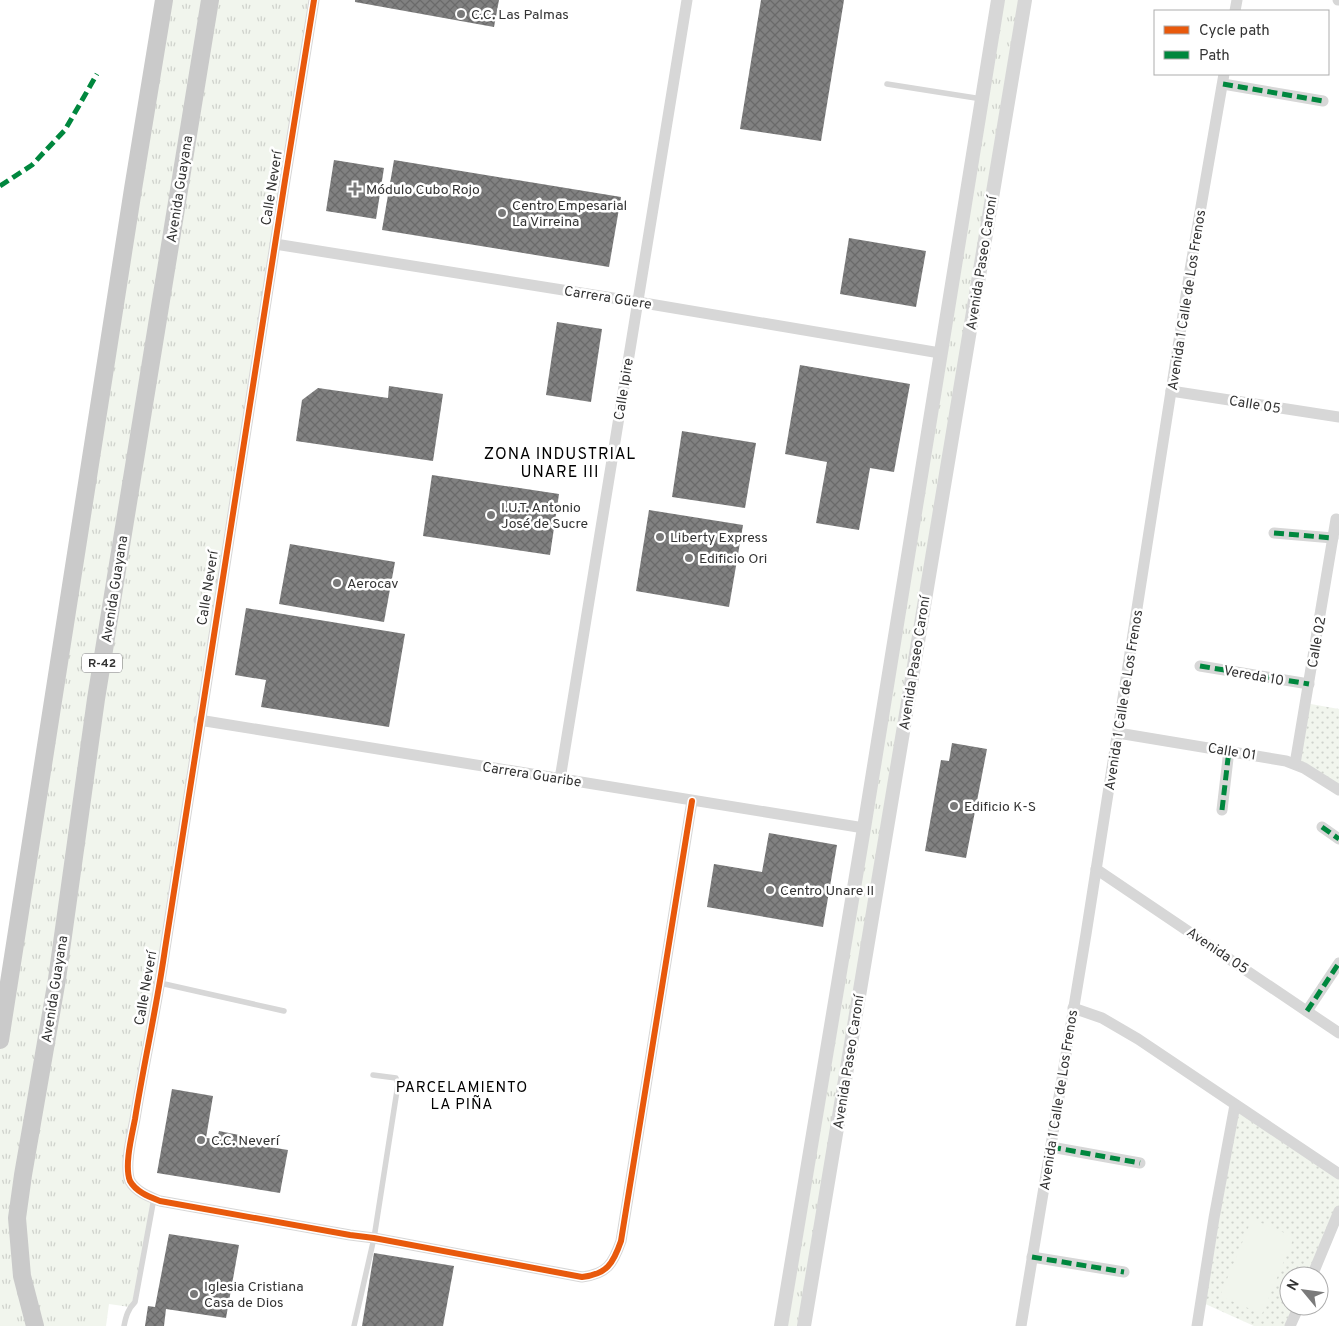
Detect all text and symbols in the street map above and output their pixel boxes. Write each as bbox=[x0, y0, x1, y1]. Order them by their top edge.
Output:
place label: C.C. Las Palmas bbox=[471, 7, 569, 24]
marker: C.C. Las Palmas bbox=[455, 8, 467, 20]
legend bbox=[1154, 10, 1329, 75]
text: Cycle path bbox=[1199, 22, 1270, 41]
text: Path bbox=[1199, 47, 1230, 66]
street label: Avenida Guayana bbox=[164, 134, 197, 244]
street label: Calle Neverí bbox=[258, 148, 287, 227]
marker: Módulo Cubo Rojo bbox=[348, 182, 362, 196]
place label: Módulo Cubo Rojo bbox=[366, 182, 480, 199]
street label: Avenida Paseo Caroní bbox=[963, 194, 1002, 332]
place label: Centro Empesarial La Virreina bbox=[512, 198, 627, 231]
marker: Centro Empesarial La Virreina bbox=[496, 207, 508, 219]
street label: Avenida 1 Calle de Los Frenos bbox=[1165, 209, 1210, 392]
street label: Carrera Güere bbox=[563, 283, 653, 314]
street label: Calle Ipire bbox=[611, 357, 638, 421]
street label: Calle 05 bbox=[1228, 393, 1282, 418]
district label: ZONA INDUSTRIAL UNARE III bbox=[484, 445, 636, 483]
place label: I.U.T. Antonio José de Sucre bbox=[501, 500, 588, 533]
marker: I.U.T. Antonio José de Sucre bbox=[485, 509, 497, 521]
place label: Liberty Express bbox=[670, 530, 768, 547]
marker: Liberty Express bbox=[654, 531, 666, 543]
street label: Avenida Guayana bbox=[99, 534, 132, 644]
street label: Calle Neverí bbox=[194, 548, 223, 627]
place label: Edificio Ori bbox=[699, 551, 767, 568]
marker: Edificio Ori bbox=[683, 552, 695, 564]
place label: Aerocav bbox=[347, 576, 399, 593]
marker: Aerocav bbox=[331, 577, 343, 589]
street label: Avenida Paseo Caroní bbox=[896, 594, 935, 732]
street label: Avenida 1 Calle de Los Frenos bbox=[1102, 609, 1147, 792]
street label: Calle 02 bbox=[1305, 615, 1330, 669]
road number: R-42 bbox=[82, 654, 122, 672]
street label: Vereda 10 bbox=[1222, 663, 1285, 690]
street label: Calle 01 bbox=[1206, 740, 1257, 765]
street label: Carrera Guaribe bbox=[481, 759, 583, 792]
place label: Edificio K-S bbox=[964, 799, 1036, 816]
marker: Edificio K-S bbox=[948, 800, 960, 812]
place label: Centro Unare II bbox=[780, 883, 874, 900]
marker: Centro Unare II bbox=[764, 884, 776, 896]
street label: Avenida 05 bbox=[1183, 924, 1251, 978]
street label: Avenida Guayana bbox=[39, 934, 72, 1044]
street label: Calle Neverí bbox=[132, 948, 162, 1027]
street label: Avenida Paseo Caroní bbox=[830, 993, 869, 1131]
street label: Avenida 1 Calle de Los Frenos bbox=[1037, 1009, 1082, 1192]
district label: PARCELAMIENTO LA PIÑA bbox=[396, 1079, 528, 1115]
place label: C.C. Neverí bbox=[211, 1133, 281, 1150]
marker: C.C. Neverí bbox=[195, 1134, 207, 1146]
north arrow bbox=[1279, 1266, 1329, 1316]
text: N bbox=[1284, 1277, 1304, 1294]
place label: Iglesia Cristiana Casa de Dios bbox=[204, 1279, 304, 1312]
marker: Iglesia Cristiana Casa de Dios bbox=[188, 1288, 200, 1300]

